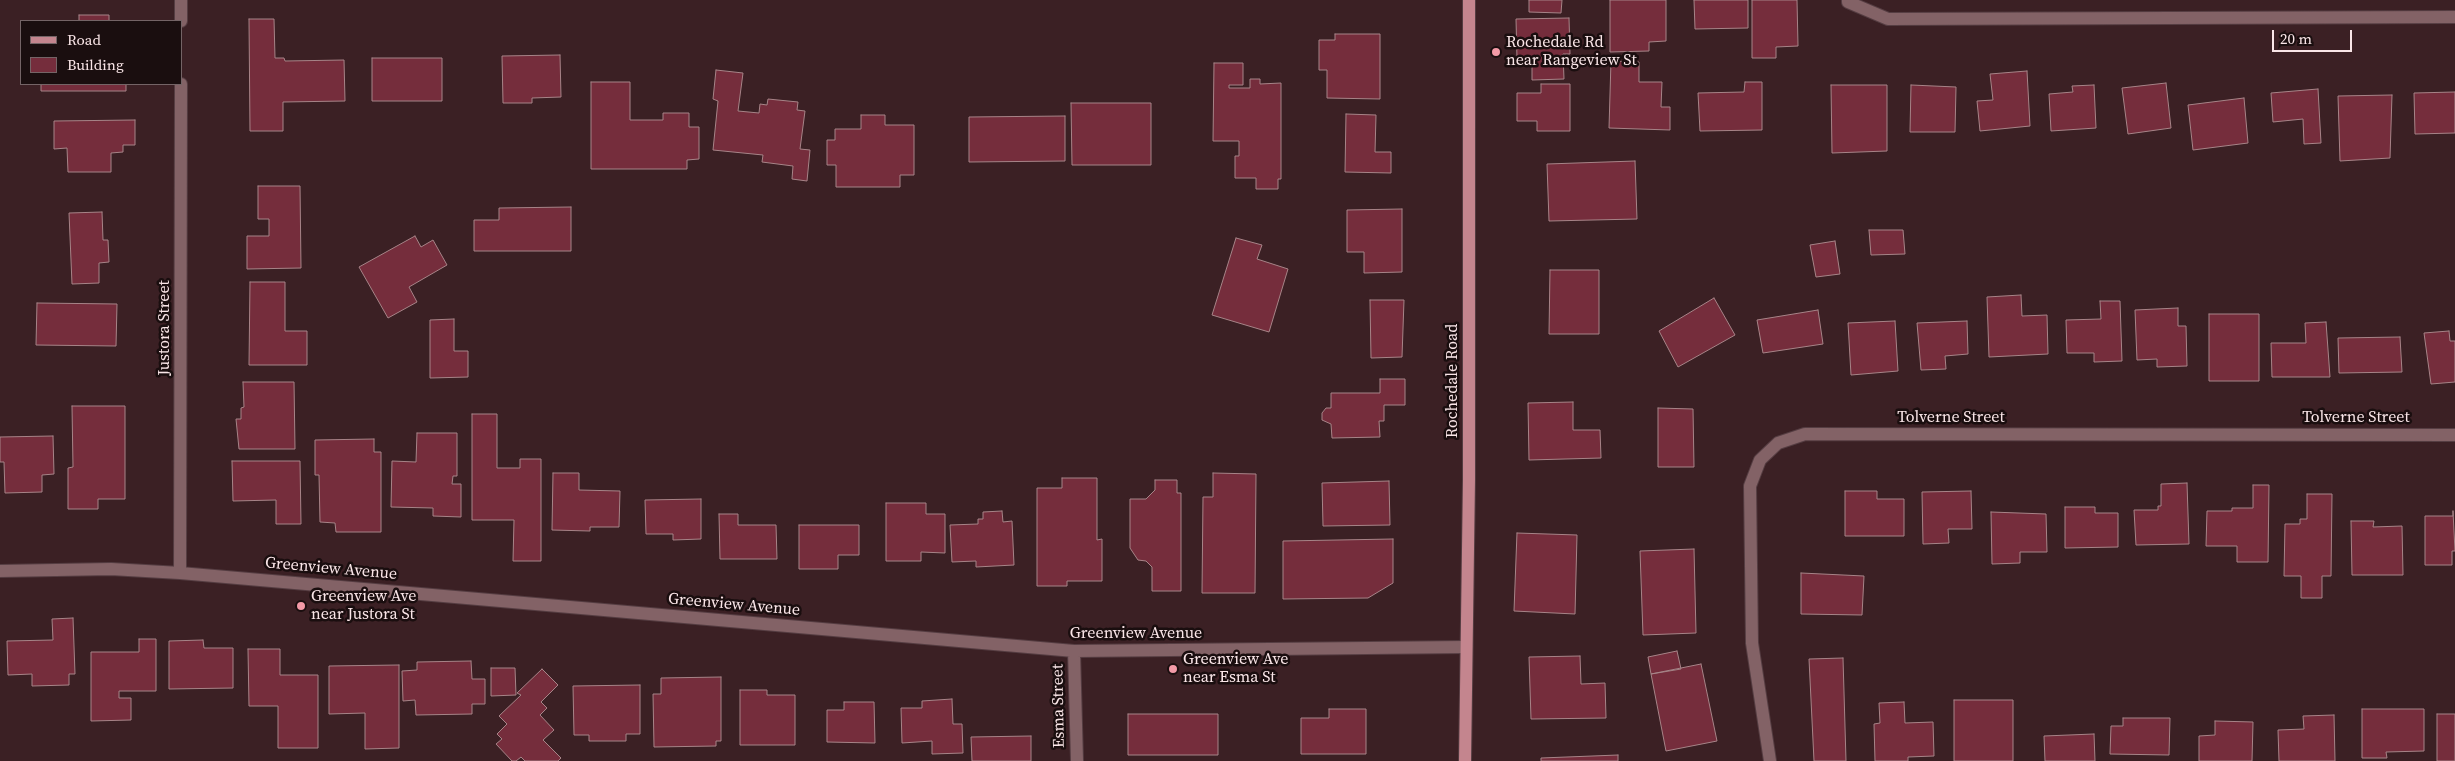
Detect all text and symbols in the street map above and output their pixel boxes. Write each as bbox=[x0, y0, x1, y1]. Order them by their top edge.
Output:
legend bbox=[20, 20, 182, 85]
scale bar bbox=[2275, 20, 2355, 52]
text: 20 m bbox=[2280, 28, 2312, 49]
text: Road bbox=[67, 29, 101, 50]
place label: Rochedale Rd near Rangeview St bbox=[1506, 33, 1637, 71]
marker: Rochedale Rd near Rangeview St bbox=[1490, 46, 1502, 58]
text: Building bbox=[67, 54, 124, 75]
street label: Justora Street bbox=[155, 280, 175, 376]
street label: Rochedale Road bbox=[1443, 324, 1463, 438]
street label: Tolverne Street bbox=[1897, 408, 2005, 428]
street label: Tolverne Street bbox=[2302, 408, 2410, 428]
street label: Greenview Avenue bbox=[264, 554, 398, 584]
place label: Greenview Ave near Justora St bbox=[311, 587, 416, 625]
street label: Greenview Avenue bbox=[667, 590, 801, 620]
marker: Greenview Ave near Justora St bbox=[295, 600, 307, 612]
street label: Greenview Avenue bbox=[1070, 624, 1202, 644]
place label: Greenview Ave near Esma St bbox=[1183, 650, 1288, 688]
marker: Greenview Ave near Esma St bbox=[1167, 663, 1179, 675]
street label: Esma Street bbox=[1049, 664, 1069, 748]

